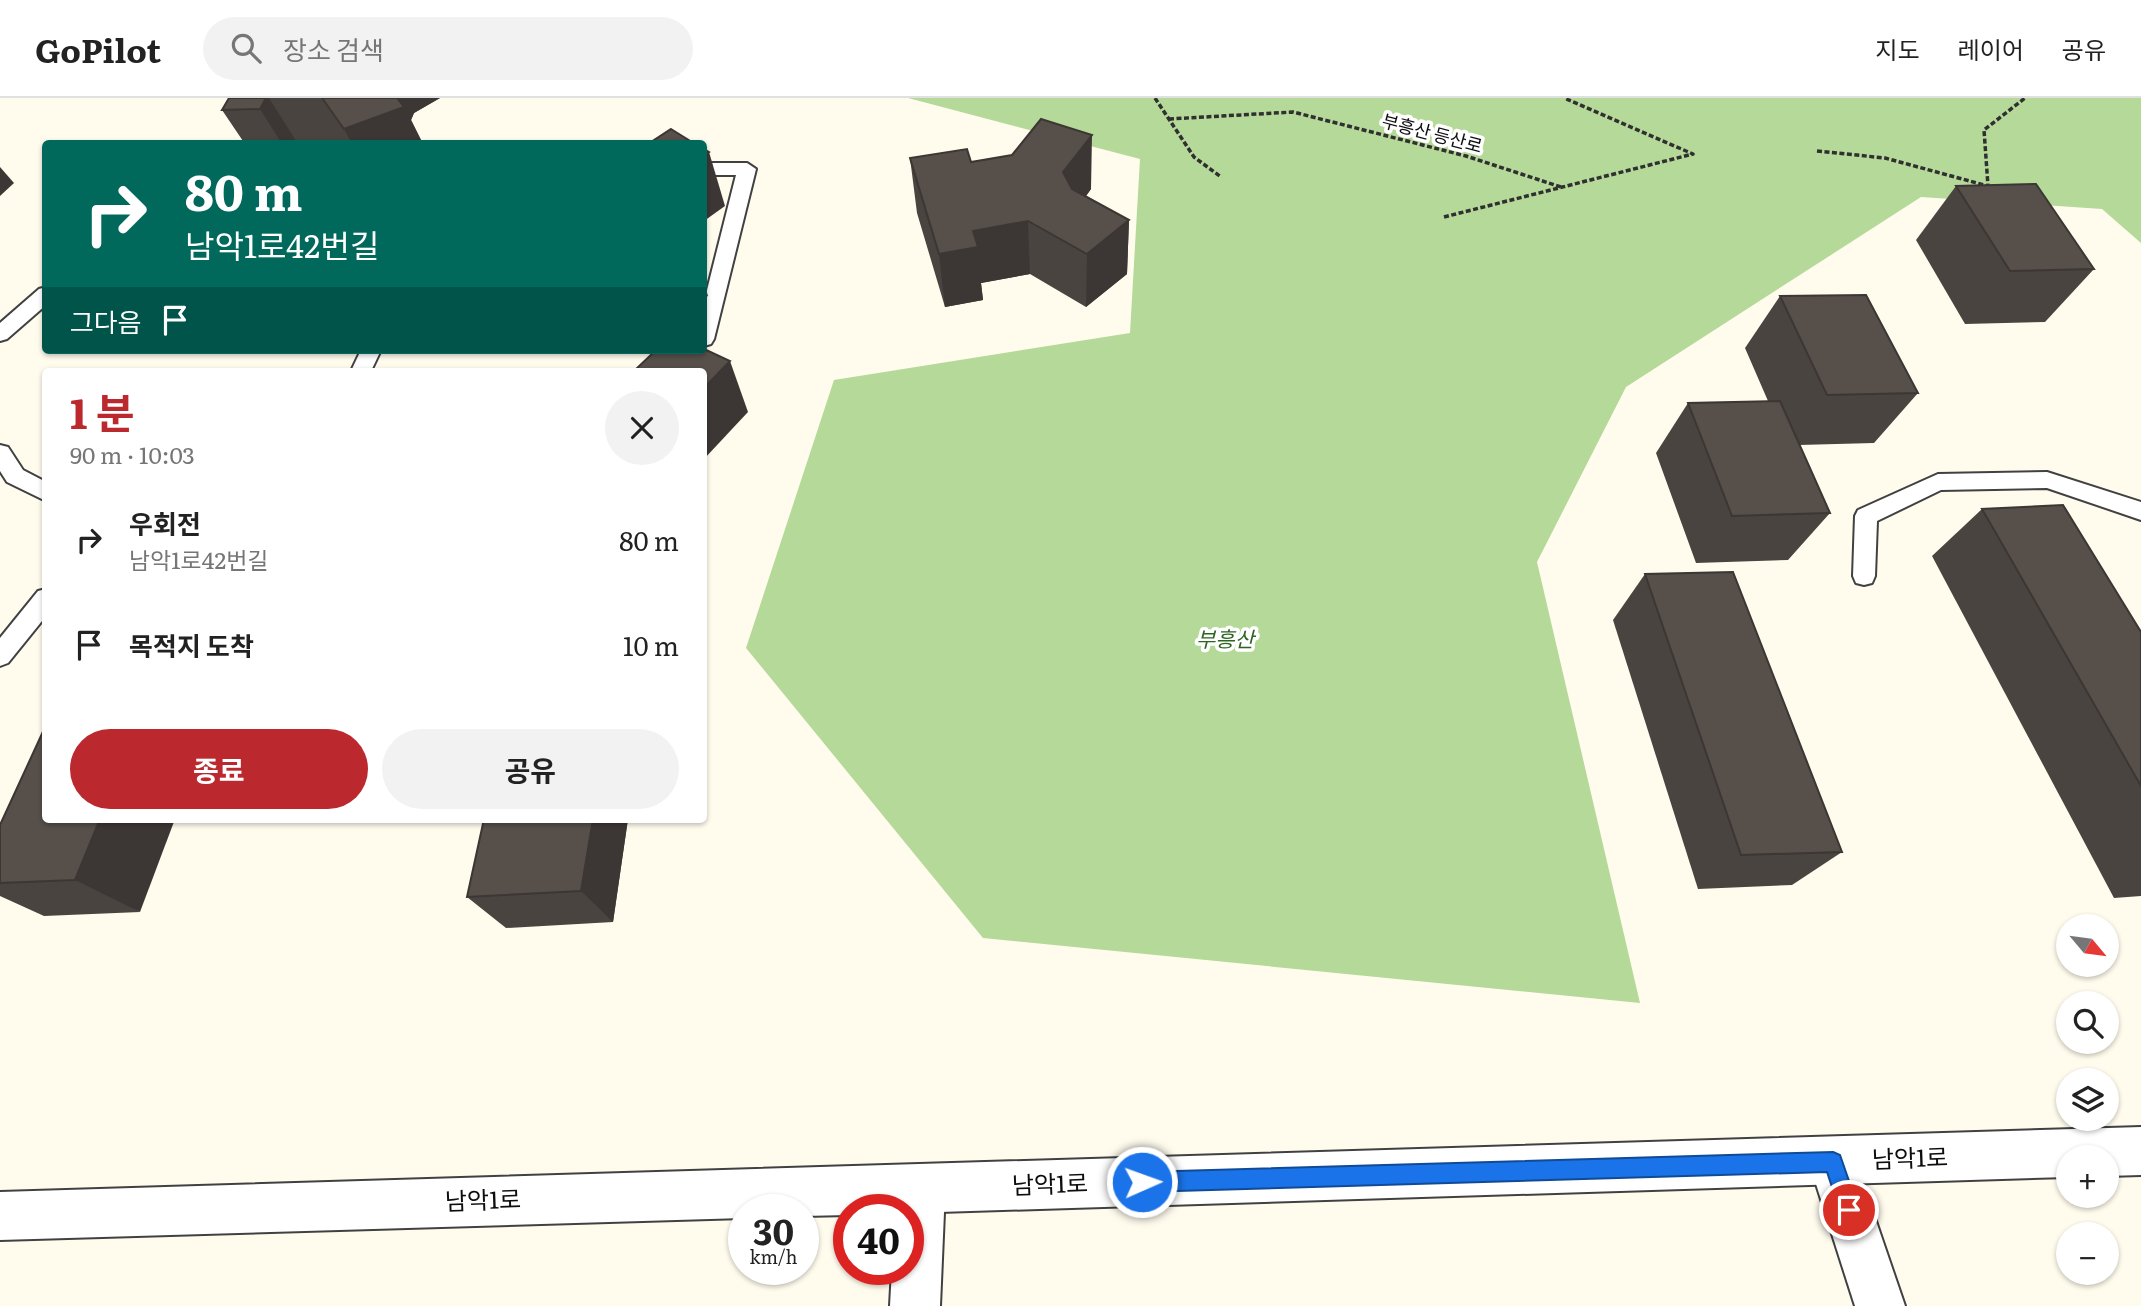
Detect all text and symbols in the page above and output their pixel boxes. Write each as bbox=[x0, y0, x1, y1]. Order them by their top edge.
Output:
search box bbox=[203, 17, 693, 80]
text: GoPilot bbox=[35, 24, 161, 73]
icon: search bbox=[227, 29, 265, 67]
text: 장소 검색 bbox=[283, 29, 384, 68]
text: 지도 bbox=[1875, 31, 1920, 66]
text: 레이어 bbox=[1958, 31, 2024, 66]
text: 공유 bbox=[2062, 31, 2106, 66]
street label: 부흥산 등산로 bbox=[1379, 106, 1486, 159]
text: 80 m bbox=[185, 153, 303, 226]
icon: right bbox=[70, 168, 161, 259]
text: 남악1로42번길 bbox=[185, 220, 379, 268]
text: 그다음 bbox=[70, 301, 142, 340]
icon: arrive bbox=[156, 301, 194, 339]
text: 1 분 bbox=[70, 380, 134, 442]
button: close bbox=[605, 391, 679, 465]
text: 90 m · 10:03 bbox=[70, 437, 195, 471]
text: 우회전 bbox=[129, 503, 201, 542]
text: 80 m bbox=[619, 520, 679, 559]
icon: right bbox=[70, 521, 108, 559]
text: 남악1로42번길 bbox=[129, 542, 269, 576]
park label: 부흥산 bbox=[1196, 622, 1257, 653]
text: 목적지 도착 bbox=[129, 625, 254, 664]
text: 10 m bbox=[623, 625, 679, 664]
icon: arrive bbox=[70, 626, 108, 664]
button: 종료 bbox=[70, 729, 368, 809]
button: 공유 bbox=[382, 729, 679, 809]
north arrow bbox=[2056, 914, 2119, 976]
map controls bbox=[2056, 914, 2119, 1285]
button: search bbox=[2056, 991, 2119, 1054]
button: layers bbox=[2056, 1068, 2119, 1131]
street label: 남악1로 bbox=[1871, 1138, 1949, 1175]
position arrow bbox=[1105, 1145, 1179, 1219]
button: + bbox=[2056, 1145, 2119, 1208]
street label: 남악1로 bbox=[1011, 1164, 1089, 1201]
street label: 남악1로 bbox=[444, 1180, 522, 1217]
pin bbox=[1819, 1180, 1879, 1240]
icon: arrive bbox=[1830, 1191, 1868, 1229]
speed limit sign: 40 bbox=[833, 1194, 924, 1285]
text: 30 bbox=[753, 1204, 794, 1256]
button: − bbox=[2056, 1222, 2119, 1285]
text: km/h bbox=[750, 1243, 797, 1270]

